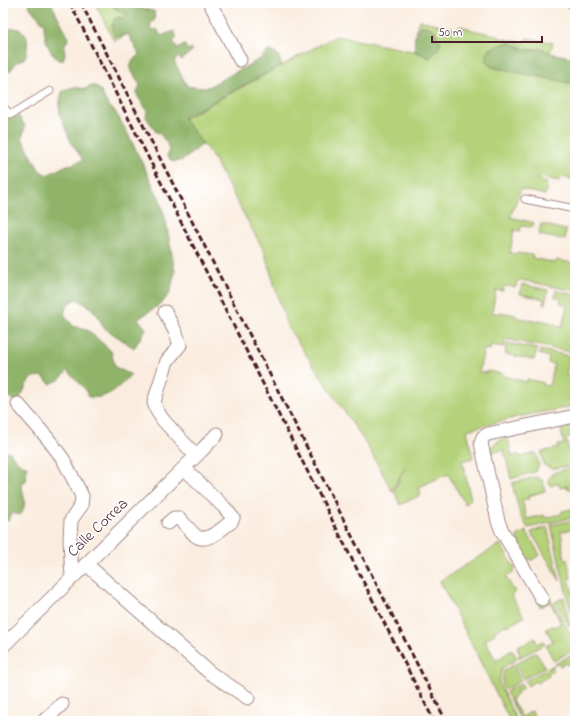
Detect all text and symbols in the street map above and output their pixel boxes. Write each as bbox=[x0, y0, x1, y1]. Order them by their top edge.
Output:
scale bar bbox=[432, 18, 542, 44]
text: 50 m bbox=[438, 24, 462, 42]
street label: Calle Correa bbox=[62, 493, 134, 563]

